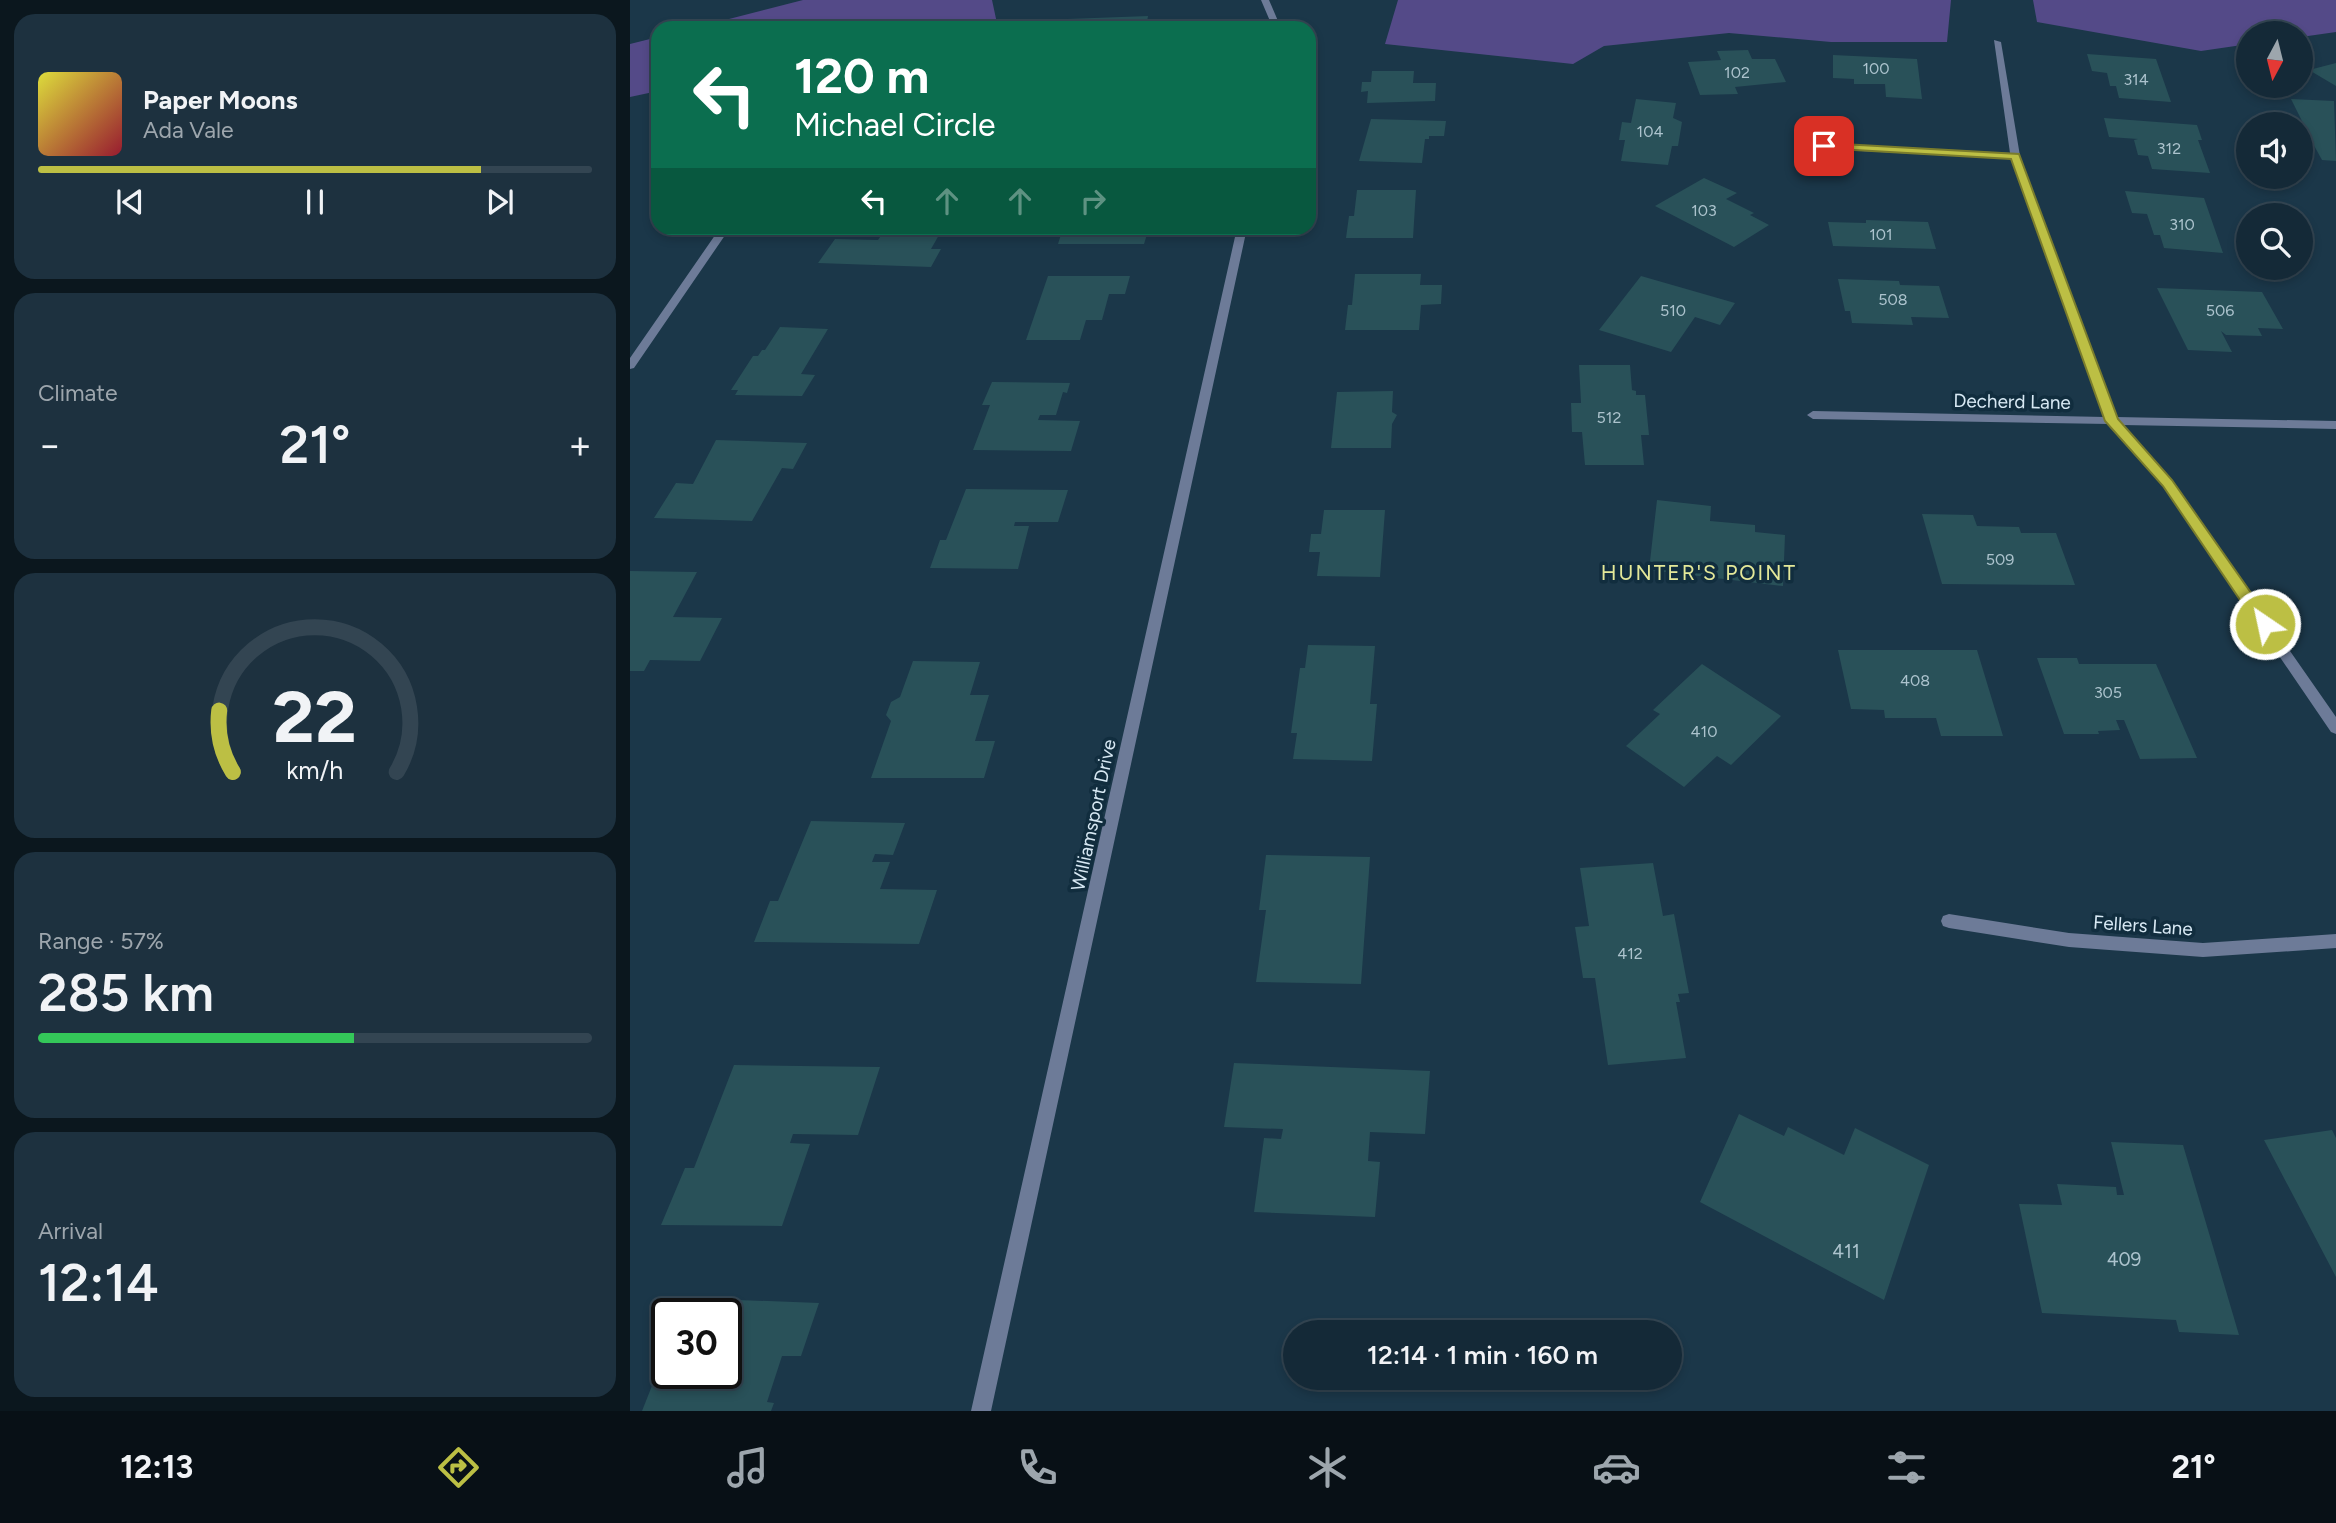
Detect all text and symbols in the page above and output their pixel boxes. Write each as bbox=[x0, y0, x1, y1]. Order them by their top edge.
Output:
north arrow bbox=[2236, 21, 2314, 98]
map controls bbox=[2236, 21, 2313, 280]
text: 120 m bbox=[794, 46, 929, 105]
icon: left bbox=[679, 49, 770, 140]
house number: 100 bbox=[1862, 59, 1890, 78]
house number: 102 bbox=[1724, 63, 1750, 82]
house number: 314 bbox=[2123, 70, 2149, 89]
text: Paper Moons bbox=[143, 84, 298, 116]
text: Michael Circle bbox=[794, 106, 996, 144]
button: sound bbox=[2236, 112, 2313, 189]
text: Ada Vale bbox=[143, 116, 234, 144]
pin bbox=[1794, 116, 1854, 176]
house number: 104 bbox=[1637, 122, 1663, 141]
icon: arrive bbox=[1805, 127, 1843, 165]
house number: 312 bbox=[2157, 139, 2181, 158]
icon: left bbox=[855, 182, 893, 220]
icon: ahead bbox=[928, 182, 966, 220]
icon: ahead bbox=[1001, 182, 1039, 220]
icon: right bbox=[1074, 182, 1112, 220]
icon: previous bbox=[111, 183, 149, 221]
icon: pause bbox=[296, 183, 334, 221]
icon: next bbox=[481, 183, 519, 221]
house number: 103 bbox=[1691, 201, 1717, 220]
button: search bbox=[2236, 203, 2313, 280]
house number: 310 bbox=[2169, 215, 2195, 234]
house number: 101 bbox=[1869, 225, 1893, 244]
house number: 508 bbox=[1878, 290, 1908, 309]
house number: 510 bbox=[1660, 301, 1686, 320]
house number: 506 bbox=[2206, 301, 2234, 320]
text: Climate bbox=[38, 379, 117, 407]
street label: Decherd Lane bbox=[1953, 389, 2071, 414]
house number: 512 bbox=[1597, 408, 1621, 427]
text: 21° bbox=[280, 414, 350, 476]
text: − bbox=[38, 422, 62, 468]
text: + bbox=[568, 422, 592, 468]
house number: 509 bbox=[1986, 550, 2014, 569]
district label: HUNTER'S POINT bbox=[1601, 560, 1797, 585]
position arrow bbox=[2228, 587, 2302, 661]
house number: 408 bbox=[1900, 671, 1930, 690]
text: 22 bbox=[273, 673, 357, 760]
house number: 305 bbox=[2094, 683, 2122, 702]
house number: 410 bbox=[1691, 722, 1717, 741]
street label: Williamsport Drive bbox=[1066, 737, 1121, 893]
text: km/h bbox=[286, 754, 344, 784]
street label: Fellers Lane bbox=[2092, 911, 2194, 940]
text: Range · 57% bbox=[38, 927, 164, 955]
house number: 412 bbox=[1617, 944, 1643, 963]
text: 285 km bbox=[38, 962, 214, 1024]
text: Arrival bbox=[38, 1217, 103, 1245]
house number: 411 bbox=[1832, 1240, 1860, 1263]
house number: 409 bbox=[2107, 1248, 2141, 1271]
text: 12:14 bbox=[38, 1252, 159, 1314]
speed limit sign: 30 bbox=[651, 1298, 742, 1389]
text: 12:14 · 1 min · 160 m bbox=[1367, 1339, 1598, 1371]
icon: directions bbox=[434, 1443, 483, 1492]
icon: music bbox=[723, 1443, 772, 1492]
icon: phone bbox=[1013, 1443, 1062, 1492]
icon: climate bbox=[1303, 1443, 1352, 1492]
icon: car bbox=[1592, 1443, 1641, 1492]
icon: filters bbox=[1882, 1443, 1931, 1492]
text: 12:13 bbox=[120, 1448, 193, 1486]
text: 21° bbox=[2172, 1448, 2216, 1486]

